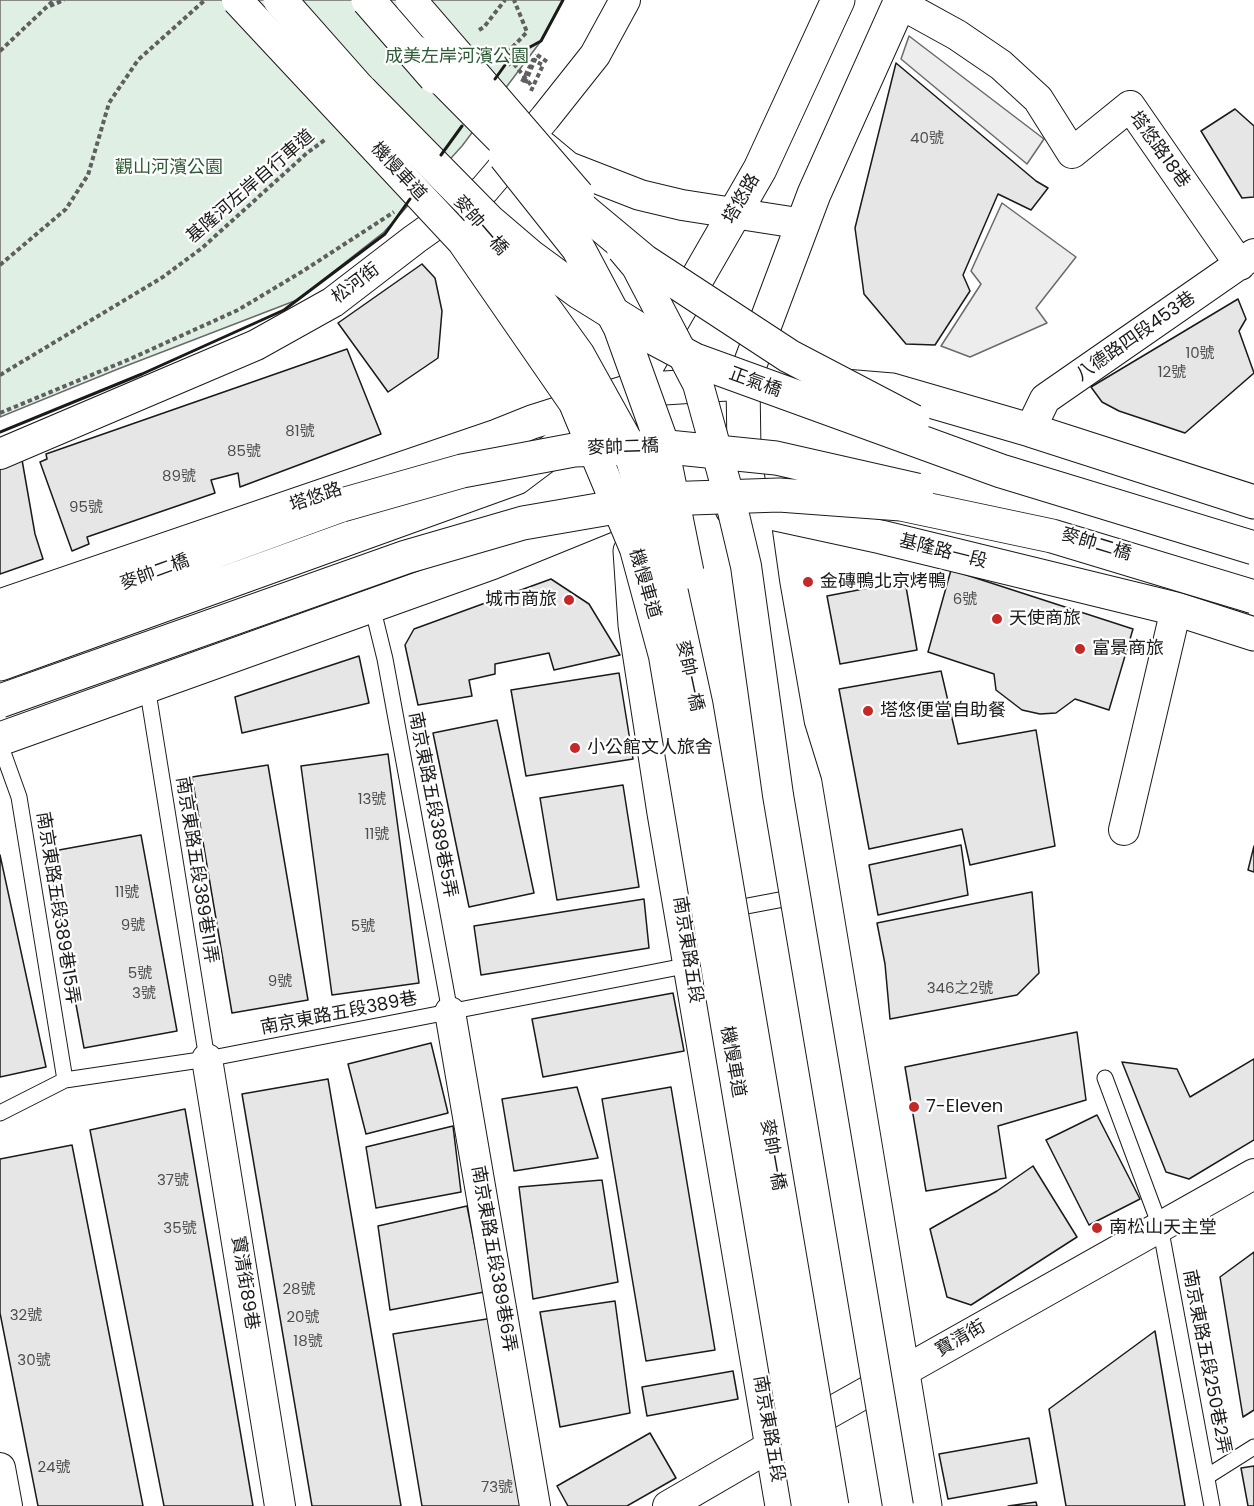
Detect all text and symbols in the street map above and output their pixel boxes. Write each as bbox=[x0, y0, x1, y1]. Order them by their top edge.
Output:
park label: 成美左岸河濱公園 bbox=[385, 46, 529, 68]
street label: 塔悠路18巷 bbox=[1124, 108, 1194, 192]
street label: 基隆河左岸自行車道 bbox=[183, 126, 319, 248]
house number: 40號 bbox=[910, 130, 944, 148]
street label: 機慢車道 bbox=[366, 138, 430, 206]
park label: 觀山河濱公園 bbox=[115, 157, 223, 179]
street label: 塔悠路 bbox=[719, 170, 765, 228]
street label: 麥帥一橋 bbox=[448, 192, 512, 260]
street label: 松河街 bbox=[328, 259, 384, 309]
street label: 八德路四段453巷 bbox=[1072, 288, 1200, 386]
house number: 10號 bbox=[1185, 345, 1215, 363]
street label: 正氣橋 bbox=[726, 364, 784, 402]
house number: 12號 bbox=[1158, 364, 1186, 382]
house number: 81號 bbox=[285, 423, 315, 441]
street label: 麥帥二橋 bbox=[587, 436, 659, 460]
house number: 85號 bbox=[227, 443, 261, 461]
house number: 89號 bbox=[162, 468, 196, 486]
street label: 塔悠路 bbox=[287, 479, 345, 517]
house number: 95號 bbox=[69, 499, 103, 517]
street label: 麥帥二橋 bbox=[1058, 524, 1134, 566]
street label: 基隆路一段 bbox=[897, 531, 989, 573]
street label: 機慢車道 bbox=[624, 546, 664, 622]
street label: 麥帥二橋 bbox=[117, 551, 193, 595]
place label: 金磚鴨北京烤鴨 bbox=[820, 571, 946, 593]
marker: 金磚鴨北京烤鴨 bbox=[801, 575, 815, 589]
place label: 城市商旅 bbox=[485, 589, 557, 611]
house number: 6號 bbox=[953, 591, 977, 609]
marker: 城市商旅 bbox=[562, 593, 576, 607]
place label: 天使商旅 bbox=[1009, 608, 1081, 630]
marker: 天使商旅 bbox=[990, 612, 1004, 626]
place label: 富景商旅 bbox=[1092, 638, 1164, 660]
street label: 麥帥一橋 bbox=[671, 639, 707, 713]
marker: 富景商旅 bbox=[1073, 642, 1087, 656]
place label: 塔悠便當自助餐 bbox=[880, 700, 1006, 722]
marker: 塔悠便當自助餐 bbox=[861, 704, 875, 718]
street label: 南京東路五段389巷5弄 bbox=[403, 710, 461, 900]
place label: 小公館文人旅舍 bbox=[587, 737, 713, 759]
marker: 小公館文人旅舍 bbox=[568, 741, 582, 755]
street label: 南京東路五段389巷11弄 bbox=[171, 775, 221, 965]
house number: 13號 bbox=[358, 791, 386, 809]
street label: 南京東路五段389巷15弄 bbox=[31, 810, 83, 1006]
house number: 11號 bbox=[365, 826, 389, 844]
house number: 11號 bbox=[115, 884, 139, 902]
street label: 南京東路五段 bbox=[668, 895, 706, 1005]
house number: 9號 bbox=[121, 917, 145, 935]
house number: 5號 bbox=[351, 918, 375, 936]
house number: 5號 bbox=[128, 965, 152, 983]
house number: 9號 bbox=[268, 973, 292, 991]
house number: 346之2號 bbox=[927, 980, 993, 998]
house number: 3號 bbox=[132, 985, 156, 1003]
street label: 南京東路五段389巷 bbox=[259, 988, 419, 1040]
street label: 機慢車道 bbox=[715, 1025, 749, 1099]
place label: 7-Eleven bbox=[926, 1096, 1003, 1118]
marker: 7-Eleven bbox=[907, 1100, 921, 1114]
street label: 麥帥一橋 bbox=[755, 1118, 789, 1192]
street label: 南京東路五段389巷6弄 bbox=[466, 1164, 520, 1354]
house number: 37號 bbox=[157, 1172, 189, 1190]
place label: 南松山天主堂 bbox=[1109, 1217, 1217, 1239]
house number: 35號 bbox=[163, 1220, 197, 1238]
marker: 南松山天主堂 bbox=[1090, 1221, 1104, 1235]
street label: 寶清街89巷 bbox=[226, 1235, 262, 1331]
street label: 南京東路五段250巷2弄 bbox=[1178, 1268, 1234, 1456]
house number: 28號 bbox=[282, 1281, 316, 1299]
house number: 32號 bbox=[10, 1307, 42, 1325]
house number: 20號 bbox=[286, 1309, 320, 1327]
street label: 寶清街 bbox=[932, 1316, 990, 1362]
house number: 18號 bbox=[293, 1333, 323, 1351]
house number: 30號 bbox=[17, 1352, 51, 1370]
street label: 南京東路五段 bbox=[748, 1374, 788, 1484]
house number: 24號 bbox=[37, 1459, 71, 1477]
house number: 73號 bbox=[481, 1479, 513, 1497]

